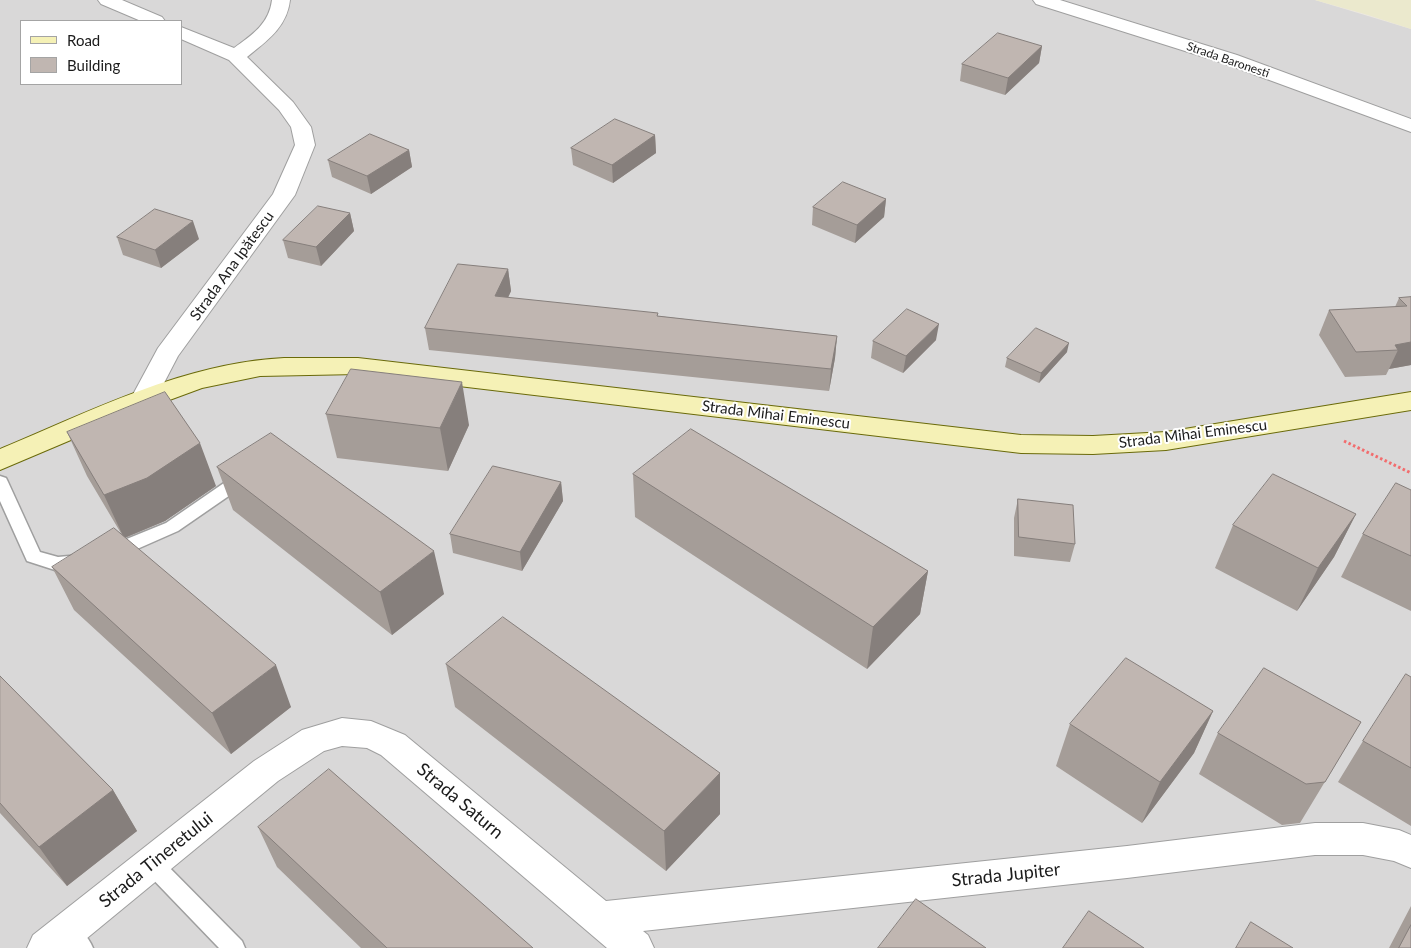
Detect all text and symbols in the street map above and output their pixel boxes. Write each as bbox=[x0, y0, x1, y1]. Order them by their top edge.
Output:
legend bbox=[20, 20, 182, 85]
text: Road bbox=[67, 31, 100, 49]
street label: Strada Baronesti bbox=[1185, 39, 1271, 81]
text: Building bbox=[67, 56, 120, 74]
street label: Strada Ana Ipătescu bbox=[186, 208, 278, 324]
street label: Strada Mihai Eminescu bbox=[701, 397, 851, 433]
street label: Strada Mihai Eminescu bbox=[1118, 416, 1268, 452]
street label: Strada Saturn bbox=[412, 759, 508, 843]
street label: Strada Tineretului bbox=[95, 808, 217, 912]
street label: Strada Jupiter bbox=[951, 859, 1061, 891]

